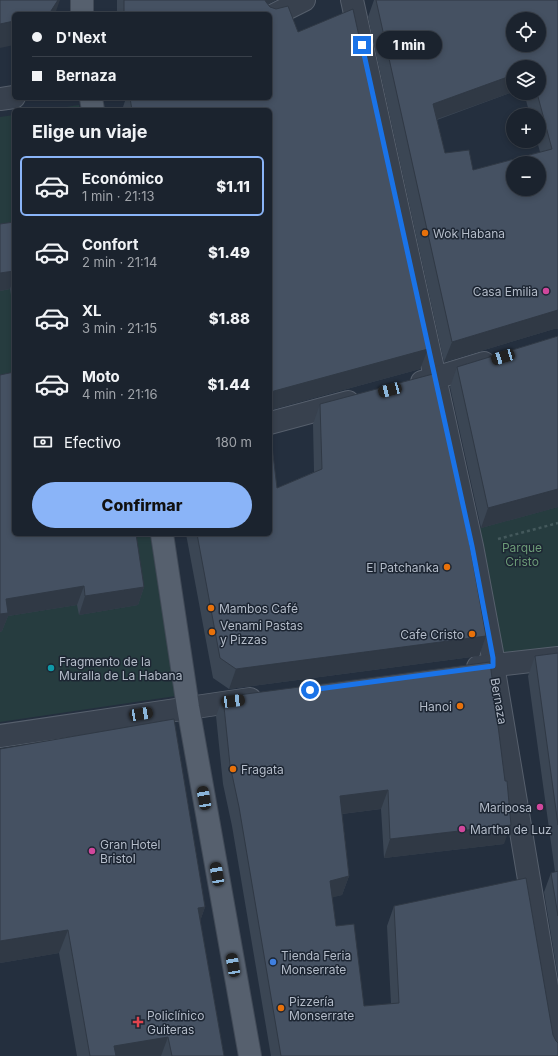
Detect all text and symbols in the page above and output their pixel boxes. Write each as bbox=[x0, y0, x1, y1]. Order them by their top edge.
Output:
map controls bbox=[506, 12, 546, 196]
button: locate bbox=[506, 12, 546, 52]
text: D'Next bbox=[56, 28, 106, 47]
callout: 1 min bbox=[376, 31, 442, 59]
route end bbox=[353, 36, 371, 54]
text: 1 min bbox=[393, 37, 425, 53]
button: layers bbox=[506, 60, 546, 100]
text: Bernaza bbox=[56, 66, 116, 85]
button: + bbox=[506, 108, 546, 148]
text: Elige un viaje bbox=[32, 121, 147, 142]
button: − bbox=[506, 156, 546, 196]
icon: car bbox=[34, 168, 70, 204]
text: Económico bbox=[82, 169, 163, 188]
text: $1.11 bbox=[216, 177, 250, 196]
text: 1 min · 21:13 bbox=[82, 188, 155, 204]
place label: Wok Habana bbox=[433, 226, 505, 241]
marker: Wok Habana bbox=[420, 228, 430, 238]
icon: car bbox=[34, 234, 70, 270]
text: Confort bbox=[82, 235, 138, 254]
text: $1.49 bbox=[208, 243, 250, 262]
text: 2 min · 21:14 bbox=[82, 254, 158, 270]
place label: Casa Emilia bbox=[473, 284, 538, 299]
marker: Casa Emilia bbox=[541, 286, 551, 296]
icon: car bbox=[34, 300, 70, 336]
text: XL bbox=[82, 301, 102, 320]
text: $1.88 bbox=[209, 309, 250, 328]
text: 3 min · 21:15 bbox=[82, 320, 157, 336]
car bbox=[490, 348, 516, 366]
icon: car bbox=[34, 366, 70, 402]
text: Moto bbox=[82, 367, 120, 386]
text: $1.44 bbox=[208, 375, 250, 394]
car bbox=[377, 381, 403, 399]
text: 4 min · 21:16 bbox=[82, 386, 158, 402]
icon: cash bbox=[32, 431, 54, 453]
text: Efectivo bbox=[64, 433, 121, 452]
text: 180 m bbox=[215, 434, 252, 450]
button: Confirmar bbox=[32, 482, 252, 528]
park label: Parque Cristo bbox=[502, 540, 542, 569]
place label: El Patchanka bbox=[366, 560, 439, 575]
marker: El Patchanka bbox=[442, 562, 452, 572]
place label: Mambos Café bbox=[219, 601, 298, 616]
marker: Mambos Café bbox=[206, 603, 216, 613]
place label: Venami Pastas y Pizzas bbox=[220, 618, 303, 647]
marker: Venami Pastas y Pizzas bbox=[207, 627, 217, 637]
place label: Cafe Cristo bbox=[400, 627, 464, 642]
marker: Cafe Cristo bbox=[467, 629, 477, 639]
place label: Fragmento de la Muralla de La Habana bbox=[59, 654, 182, 683]
marker: Fragmento de la Muralla de La Habana bbox=[46, 663, 56, 673]
street label: Bernaza bbox=[488, 677, 510, 725]
route start bbox=[301, 681, 319, 699]
car bbox=[220, 694, 246, 708]
place label: Hanoi bbox=[419, 699, 452, 714]
marker: Hanoi bbox=[455, 701, 465, 711]
car bbox=[128, 706, 154, 722]
place label: Fragata bbox=[241, 762, 284, 777]
marker: Fragata bbox=[228, 764, 238, 774]
car bbox=[196, 785, 212, 811]
place label: Mariposa bbox=[479, 800, 532, 815]
marker: Mariposa bbox=[535, 802, 545, 812]
place label: Martha de Luz bbox=[470, 822, 552, 837]
marker: Martha de Luz bbox=[457, 824, 467, 834]
place label: Gran Hotel Bristol bbox=[100, 837, 161, 866]
marker: Gran Hotel Bristol bbox=[87, 846, 97, 856]
car bbox=[209, 861, 225, 887]
place label: Tienda Feria Monserrate bbox=[281, 948, 351, 977]
car bbox=[225, 952, 241, 978]
marker: Tienda Feria Monserrate bbox=[268, 957, 278, 967]
place label: Pizzería Monserrate bbox=[289, 994, 354, 1023]
marker: Pizzería Monserrate bbox=[276, 1003, 286, 1013]
place label: Policlínico Guiteras bbox=[147, 1008, 204, 1037]
marker: Policlínico Guiteras bbox=[132, 1016, 144, 1028]

